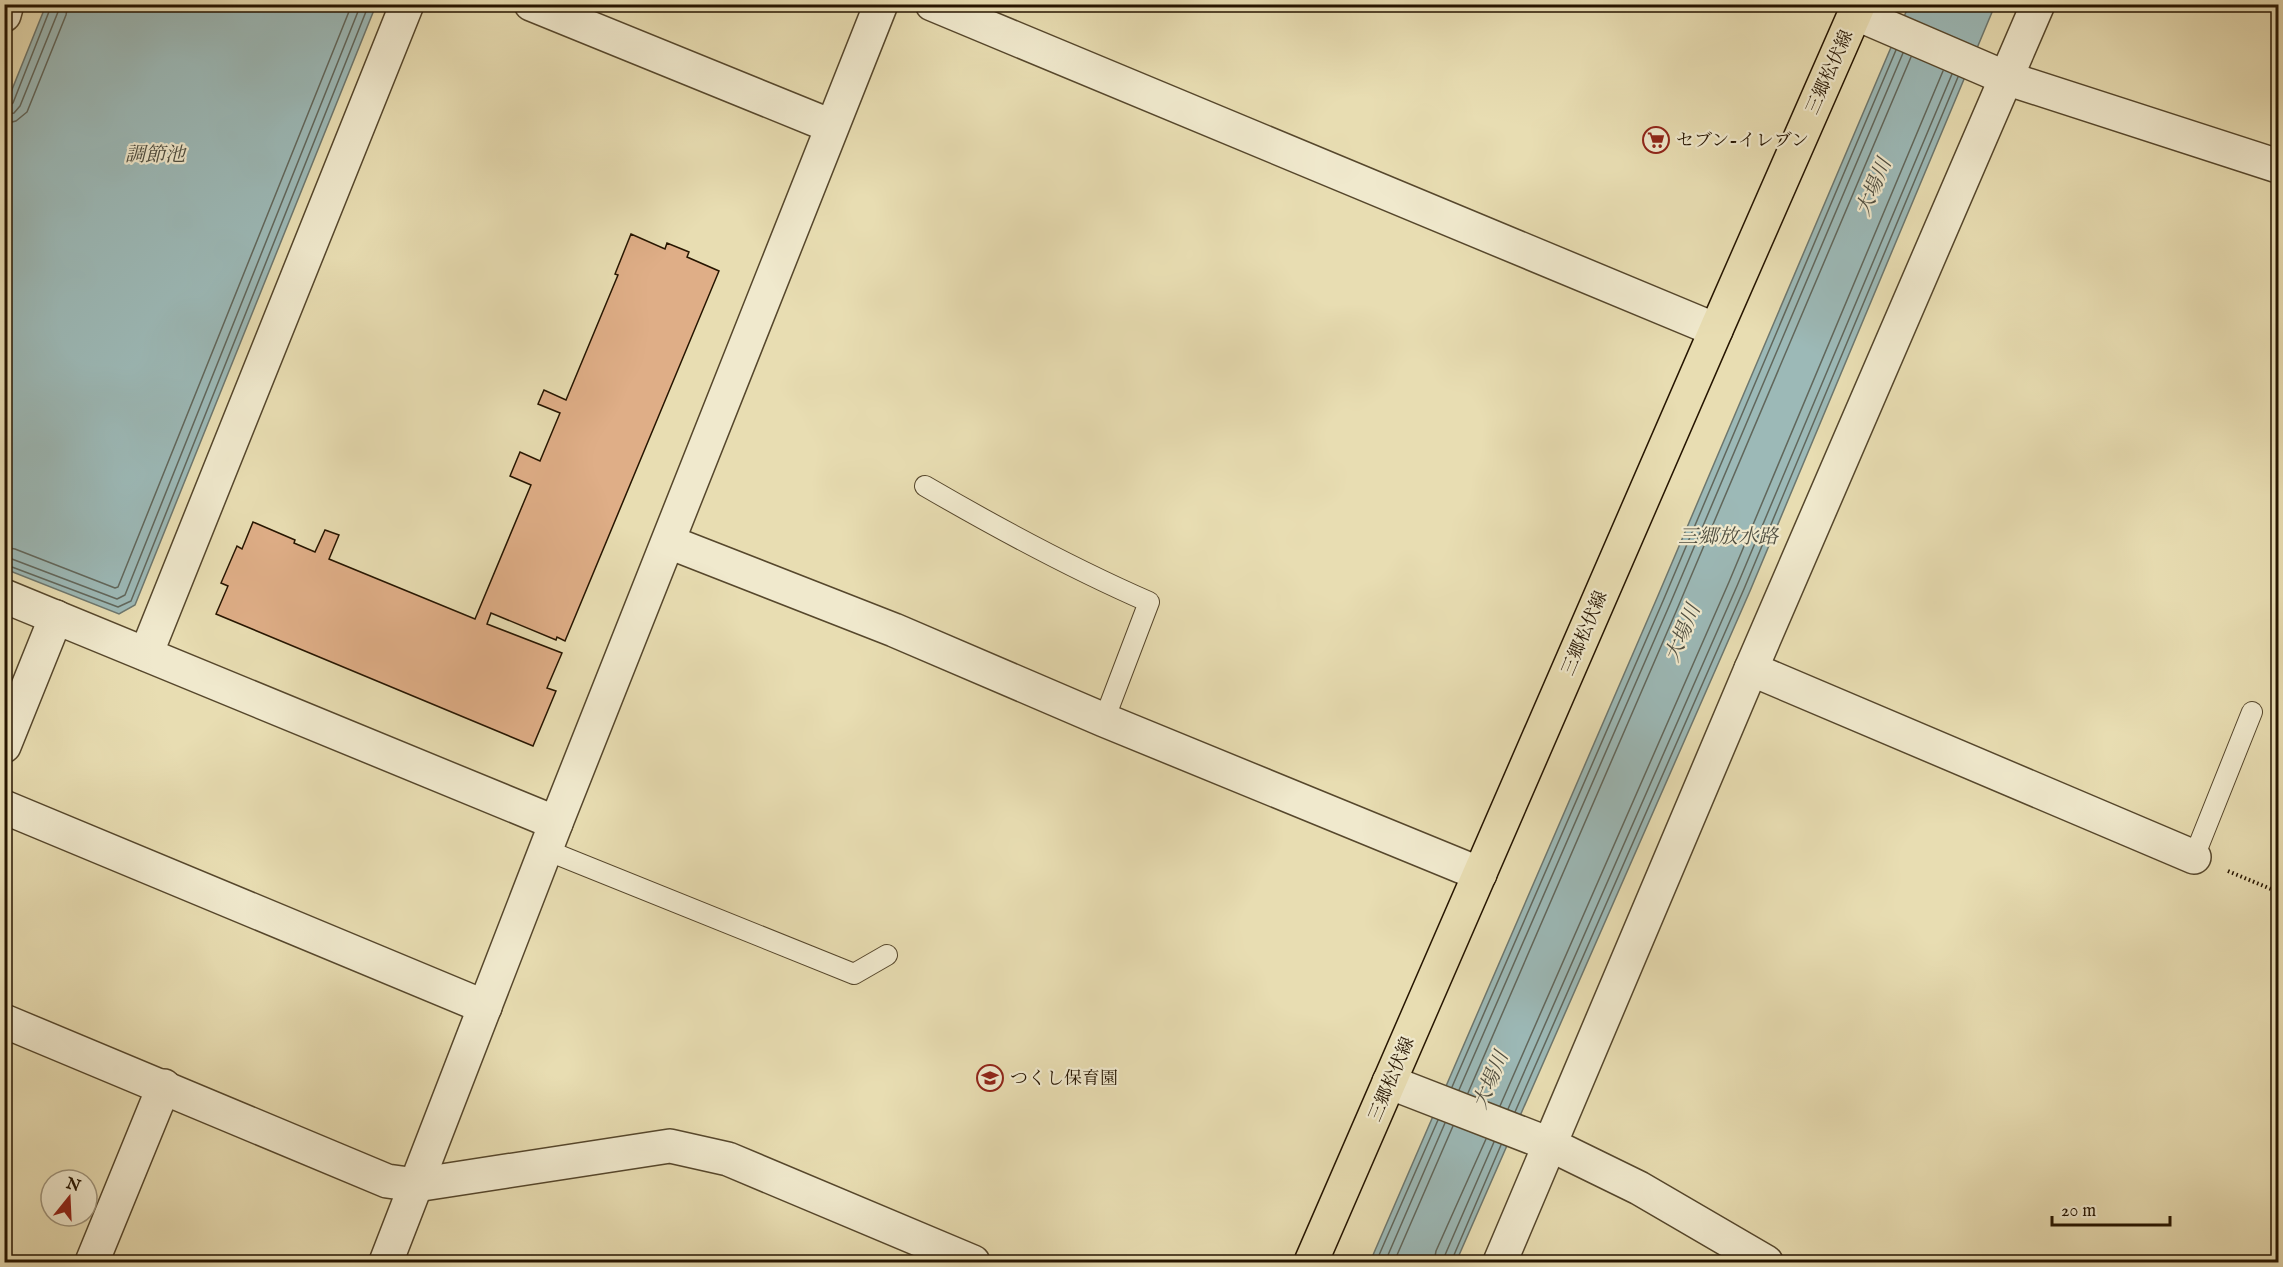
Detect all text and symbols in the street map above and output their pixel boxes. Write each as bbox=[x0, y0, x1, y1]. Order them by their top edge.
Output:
street label: 三郷松伏線 bbox=[1802, 27, 1859, 118]
supermarket icon: セブン-イレブン bbox=[1641, 125, 1671, 155]
place label: セブン-イレブン bbox=[1676, 130, 1809, 153]
water label: 調節池 bbox=[125, 143, 187, 168]
water label: 大場川 bbox=[1851, 153, 1898, 220]
water label: 三郷放水路 bbox=[1678, 525, 1780, 550]
street label: 三郷松伏線 bbox=[1557, 588, 1614, 680]
water label: 大場川 bbox=[1660, 599, 1707, 666]
street label: 三郷松伏線 bbox=[1364, 1034, 1421, 1126]
water label: 大場川 bbox=[1468, 1046, 1515, 1113]
school or university icon: つくし保育園 bbox=[975, 1063, 1005, 1093]
place label: つくし保育園 bbox=[1010, 1068, 1118, 1091]
north arrow bbox=[39, 1168, 99, 1228]
text: N bbox=[62, 1174, 83, 1197]
scale bar bbox=[2052, 1189, 2170, 1227]
text: 20 m bbox=[2061, 1200, 2096, 1223]

